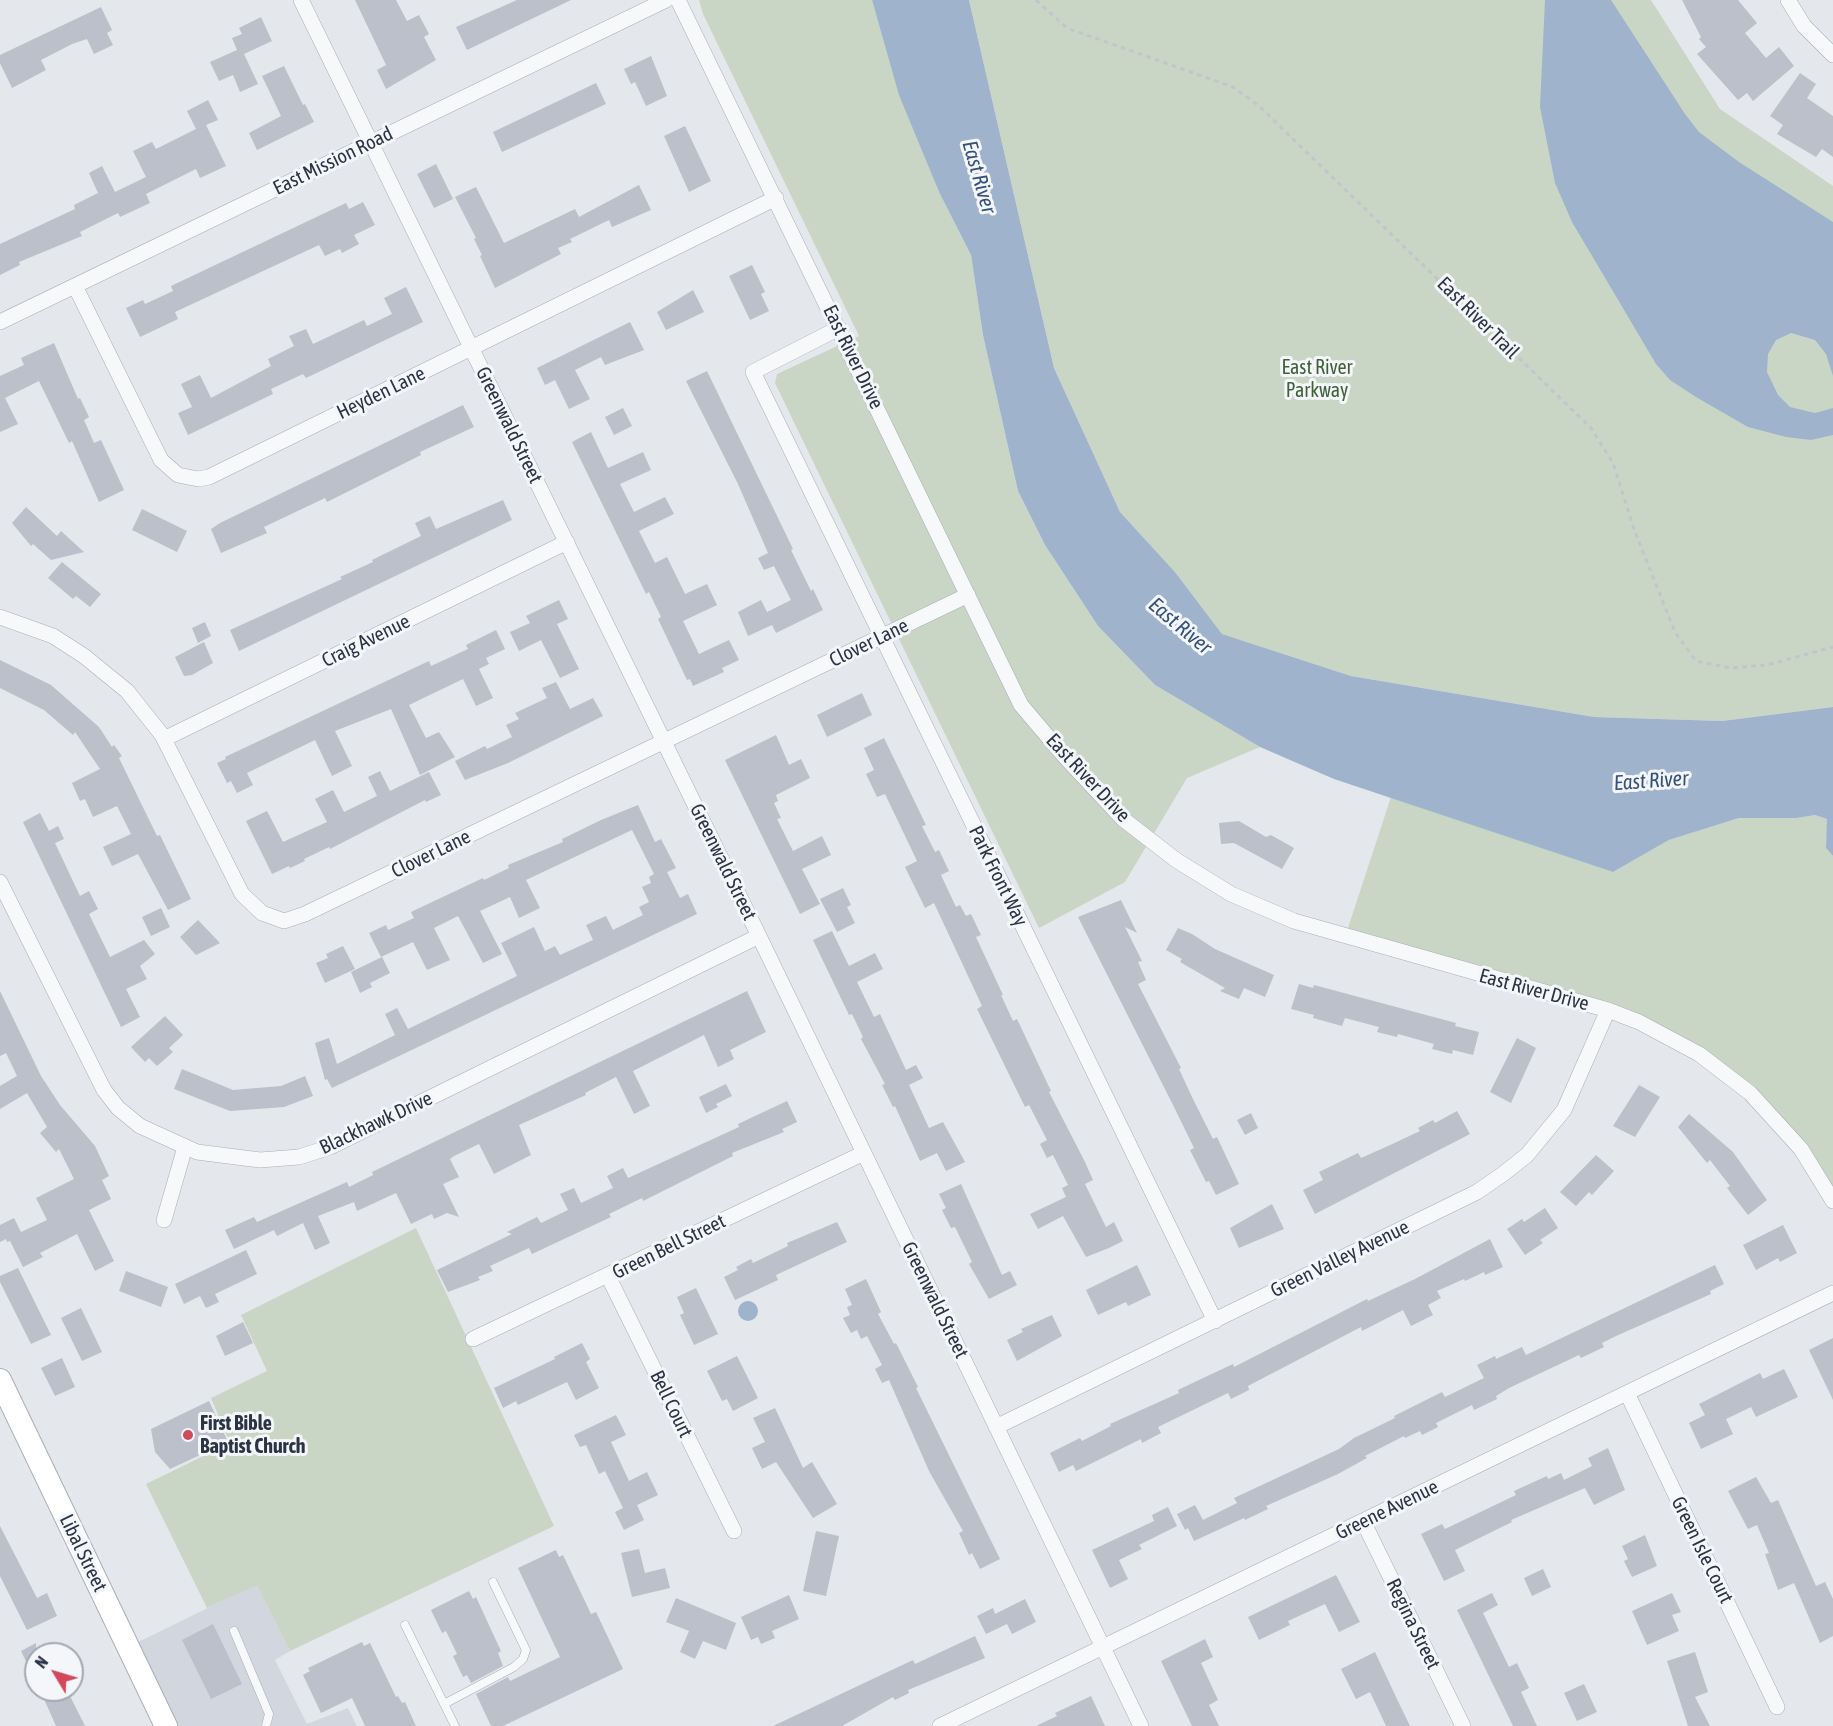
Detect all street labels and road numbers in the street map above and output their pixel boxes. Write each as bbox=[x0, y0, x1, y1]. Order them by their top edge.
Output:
street label: East Mission Road bbox=[269, 122, 397, 200]
street label: East River Trail bbox=[1432, 272, 1524, 364]
street label: East River Drive bbox=[818, 301, 888, 413]
street label: Heyden Lane bbox=[333, 361, 429, 425]
street label: Greenwald Street bbox=[470, 363, 548, 487]
street label: Craig Avenue bbox=[318, 609, 414, 673]
street label: Clover Lane bbox=[826, 614, 912, 672]
street label: East River Drive bbox=[1041, 729, 1135, 827]
street label: Greenwald Street bbox=[684, 800, 762, 924]
street label: Park Front Way bbox=[963, 822, 1033, 930]
street label: Clover Lane bbox=[388, 825, 474, 883]
street label: East River Drive bbox=[1477, 964, 1591, 1016]
street label: Blackhawk Drive bbox=[316, 1086, 436, 1160]
street label: Green Bell Street bbox=[609, 1209, 729, 1285]
street label: Green Valley Avenue bbox=[1267, 1215, 1413, 1303]
street label: Greenwald Street bbox=[896, 1238, 974, 1362]
street label: Bell Court bbox=[645, 1367, 697, 1441]
street label: Greene Avenue bbox=[1332, 1475, 1442, 1545]
street label: Green Isle Court bbox=[1666, 1493, 1738, 1607]
street label: Libal Street bbox=[54, 1510, 112, 1596]
street label: Regina Street bbox=[1381, 1575, 1445, 1673]

